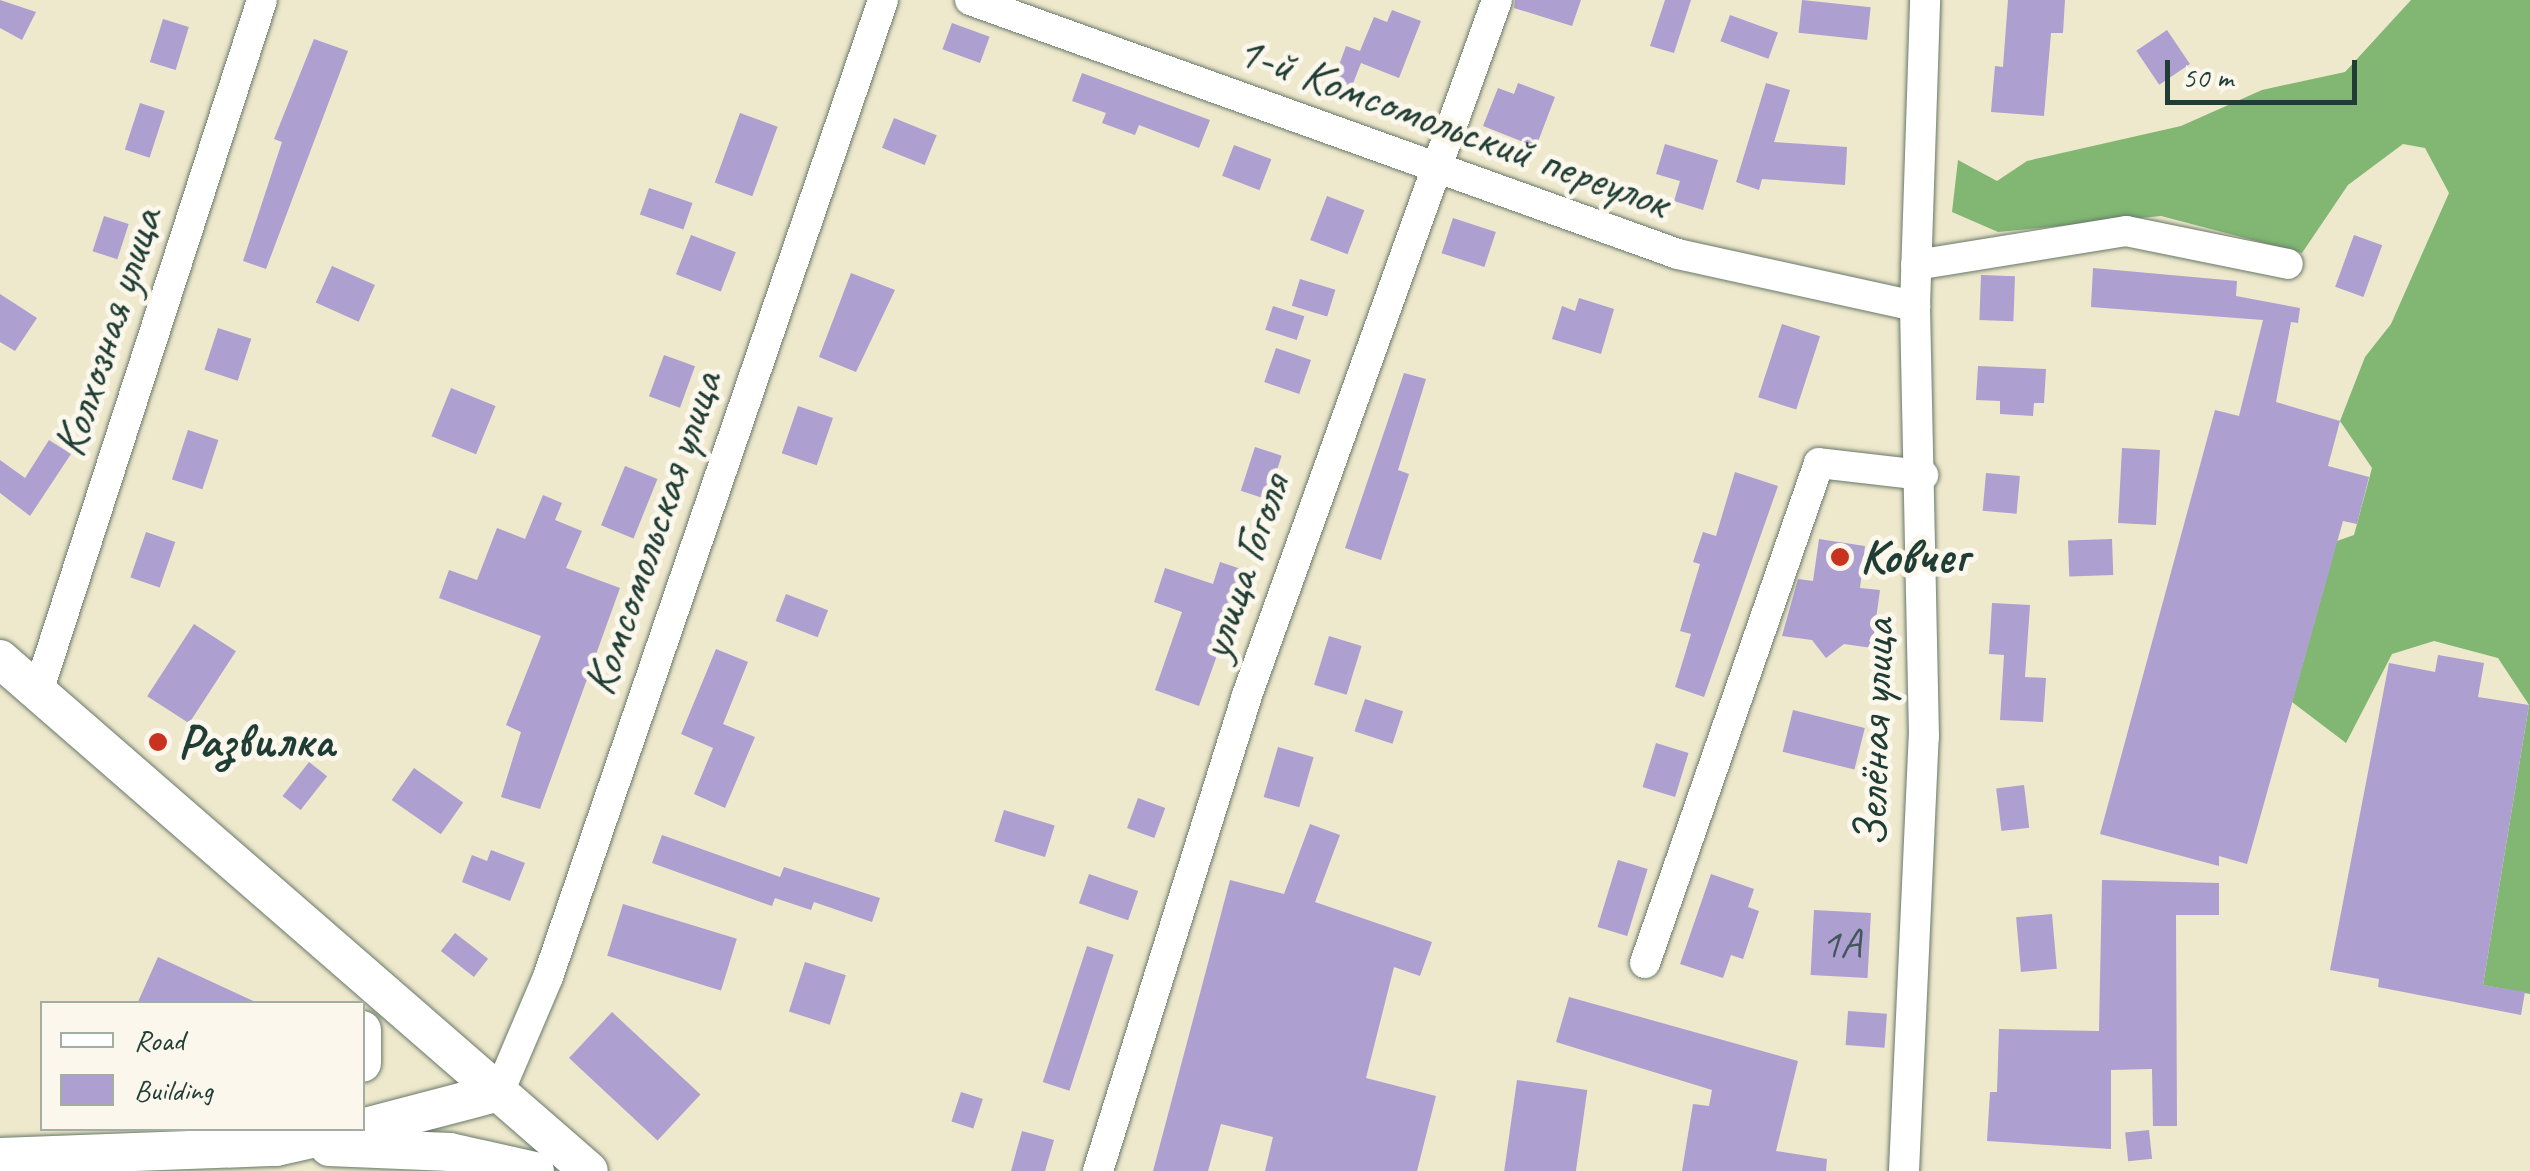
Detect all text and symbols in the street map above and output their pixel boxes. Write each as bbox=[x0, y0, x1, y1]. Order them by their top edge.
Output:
street label: 1-й Комсомольский переулок bbox=[1229, 21, 1677, 231]
scale bar bbox=[2170, 40, 2362, 102]
text: 50 m bbox=[2182, 58, 2233, 96]
street label: Колхозная улица bbox=[39, 198, 175, 466]
street label: Комсомольская улица bbox=[569, 361, 735, 705]
street label: улица Гоголя bbox=[1186, 468, 1302, 666]
place label: Ковчег bbox=[1860, 528, 1968, 586]
marker: Ковчег bbox=[1829, 546, 1851, 568]
street label: Зелёная улица bbox=[1841, 615, 1907, 851]
place label: Развилка bbox=[178, 713, 334, 771]
marker: Развилка bbox=[147, 731, 169, 753]
house number: 1А bbox=[1821, 919, 1861, 969]
legend bbox=[40, 1001, 365, 1131]
text: Road bbox=[134, 1021, 184, 1059]
text: Building bbox=[134, 1071, 213, 1109]

